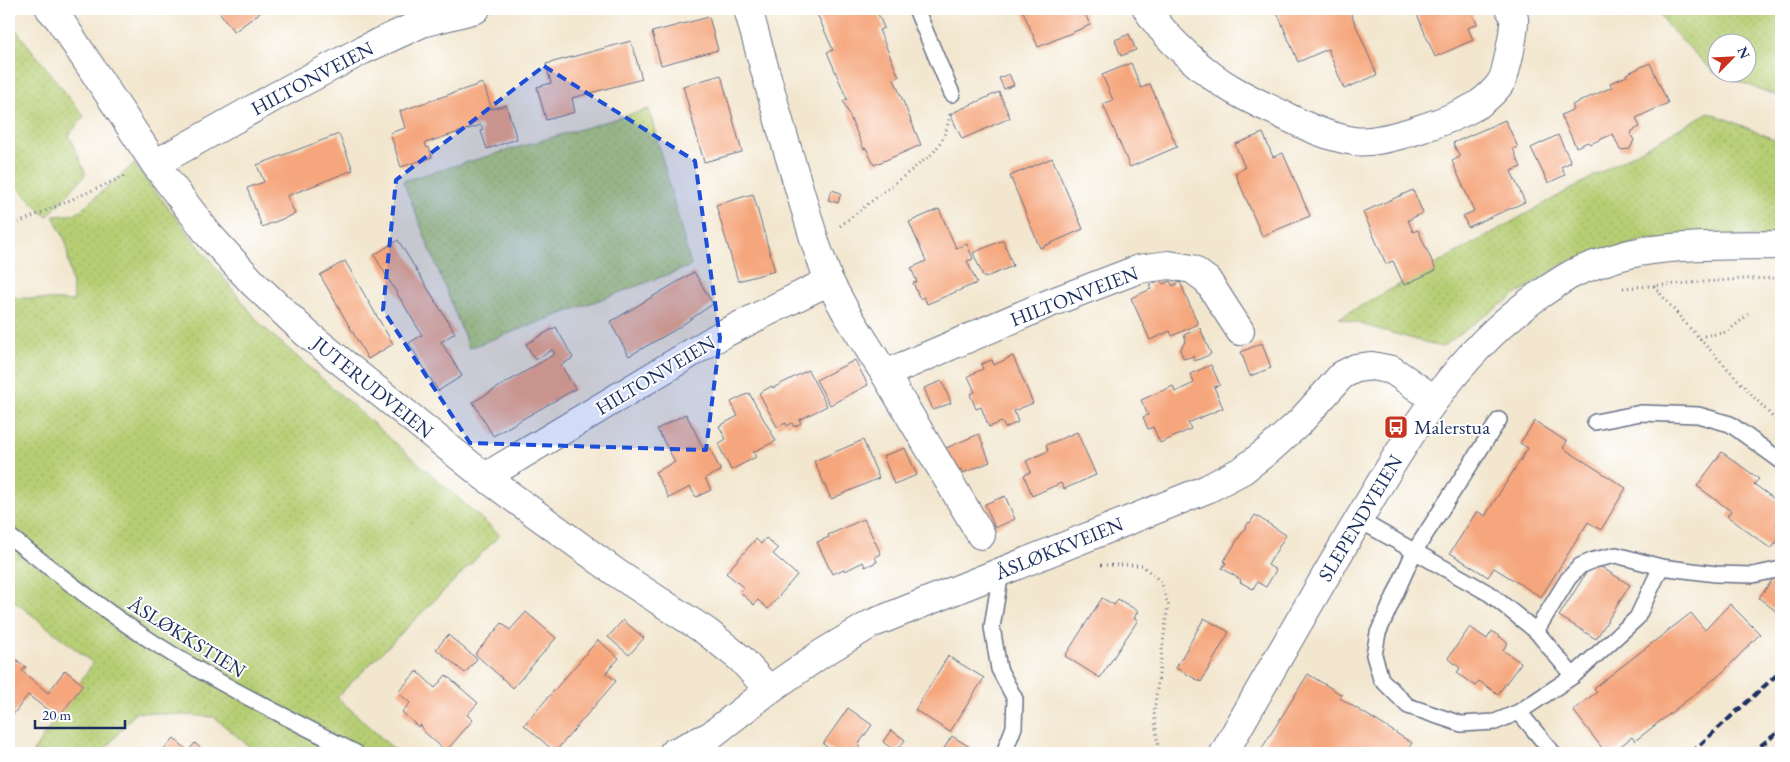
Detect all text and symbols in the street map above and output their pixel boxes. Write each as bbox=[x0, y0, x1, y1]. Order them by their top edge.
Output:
north arrow bbox=[1708, 32, 1758, 82]
street label: HILTONVEIEN bbox=[246, 35, 378, 121]
text: N bbox=[1733, 44, 1755, 62]
street label: HILTONVEIEN bbox=[1006, 260, 1142, 332]
street label: JUTERUDVEIEN bbox=[306, 329, 439, 444]
street label: HILTONVEIEN bbox=[590, 329, 720, 421]
bus stop icon: Malerstua bbox=[1383, 414, 1409, 440]
place label: Malerstua bbox=[1414, 414, 1490, 440]
street label: SLEPENDVEIEN bbox=[1312, 450, 1408, 586]
street label: ÅSLØKKVEIEN bbox=[990, 510, 1127, 586]
street label: ÅSLØKKSTIEN bbox=[122, 590, 251, 684]
scale bar bbox=[35, 697, 125, 729]
text: 20 m bbox=[42, 705, 71, 724]

